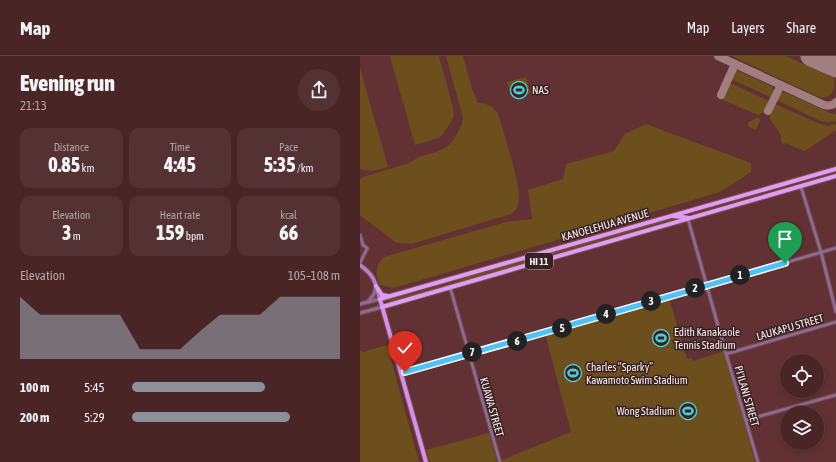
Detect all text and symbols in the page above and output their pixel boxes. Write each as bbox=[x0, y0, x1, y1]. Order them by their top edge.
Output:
text: Map bbox=[20, 17, 51, 39]
text: Map bbox=[687, 20, 709, 36]
text: Layers bbox=[731, 20, 764, 36]
text: Share bbox=[786, 20, 816, 36]
button: share bbox=[298, 69, 340, 111]
text: Evening run bbox=[20, 70, 115, 96]
sports icon: NAS bbox=[509, 80, 529, 100]
place label: NAS bbox=[532, 84, 549, 96]
text: 21:13 bbox=[20, 98, 47, 113]
text: Distance bbox=[54, 141, 89, 153]
text: Time bbox=[170, 141, 190, 153]
text: Pace bbox=[279, 141, 298, 153]
text: 0.85 bbox=[48, 153, 80, 176]
text: 4:45 bbox=[164, 153, 196, 176]
text: 5:35 bbox=[264, 153, 296, 176]
text: km bbox=[80, 162, 94, 174]
text: /km bbox=[296, 162, 314, 174]
street label: KANOELEHUA AVENUE bbox=[560, 207, 650, 243]
text: Elevation bbox=[52, 209, 90, 221]
text: Heart rate bbox=[160, 209, 200, 221]
text: kcal bbox=[280, 209, 297, 221]
text: 3 bbox=[62, 221, 71, 244]
text: 159 bbox=[156, 221, 184, 244]
text: 66 bbox=[279, 221, 298, 244]
pin bbox=[768, 222, 802, 263]
icon: arrive bbox=[774, 228, 796, 250]
text: m bbox=[71, 230, 81, 242]
text: bpm bbox=[184, 230, 204, 242]
road number: HI 11 bbox=[525, 253, 553, 269]
pin: 1 bbox=[730, 265, 750, 285]
text: Elevation bbox=[20, 268, 65, 283]
text: 105–108 m bbox=[288, 268, 340, 283]
text: 1 bbox=[737, 269, 743, 281]
pin: 2 bbox=[685, 278, 705, 298]
text: 2 bbox=[692, 282, 698, 294]
pin: 3 bbox=[641, 291, 661, 311]
text: 3 bbox=[648, 295, 654, 307]
pin: 4 bbox=[596, 304, 616, 324]
text: 4 bbox=[603, 308, 609, 320]
street label: LAUKAPU STREET bbox=[755, 312, 825, 342]
pin: 5 bbox=[552, 318, 572, 338]
text: 5 bbox=[559, 322, 565, 334]
place label: Edith Kanakaole Tennis Stadium bbox=[674, 326, 740, 351]
sports icon: Edith Kanakaole Tennis Stadium bbox=[651, 328, 671, 348]
pin bbox=[388, 331, 422, 372]
pin: 6 bbox=[507, 331, 527, 351]
text: 6 bbox=[514, 335, 520, 347]
icon: check bbox=[394, 337, 416, 359]
pin: 7 bbox=[462, 342, 482, 362]
text: 7 bbox=[469, 346, 475, 358]
map controls bbox=[780, 354, 824, 450]
button: locate bbox=[780, 354, 824, 398]
place label: Charles “Sparky” Kawamoto Swim Stadium bbox=[586, 361, 688, 386]
sports icon: Charles “Sparky” Kawamoto Swim Stadium bbox=[563, 363, 583, 383]
street label: PI‘ILANI STREET bbox=[733, 364, 761, 428]
street label: KUAWA STREET bbox=[478, 376, 506, 438]
text: 100 m bbox=[20, 380, 49, 395]
text: 5:45 bbox=[84, 380, 105, 395]
sports icon: Wong Stadium bbox=[678, 401, 698, 421]
place label: Wong Stadium bbox=[617, 405, 675, 417]
button: layers bbox=[780, 406, 824, 450]
text: 200 m bbox=[20, 410, 49, 425]
text: 5:29 bbox=[84, 410, 105, 425]

